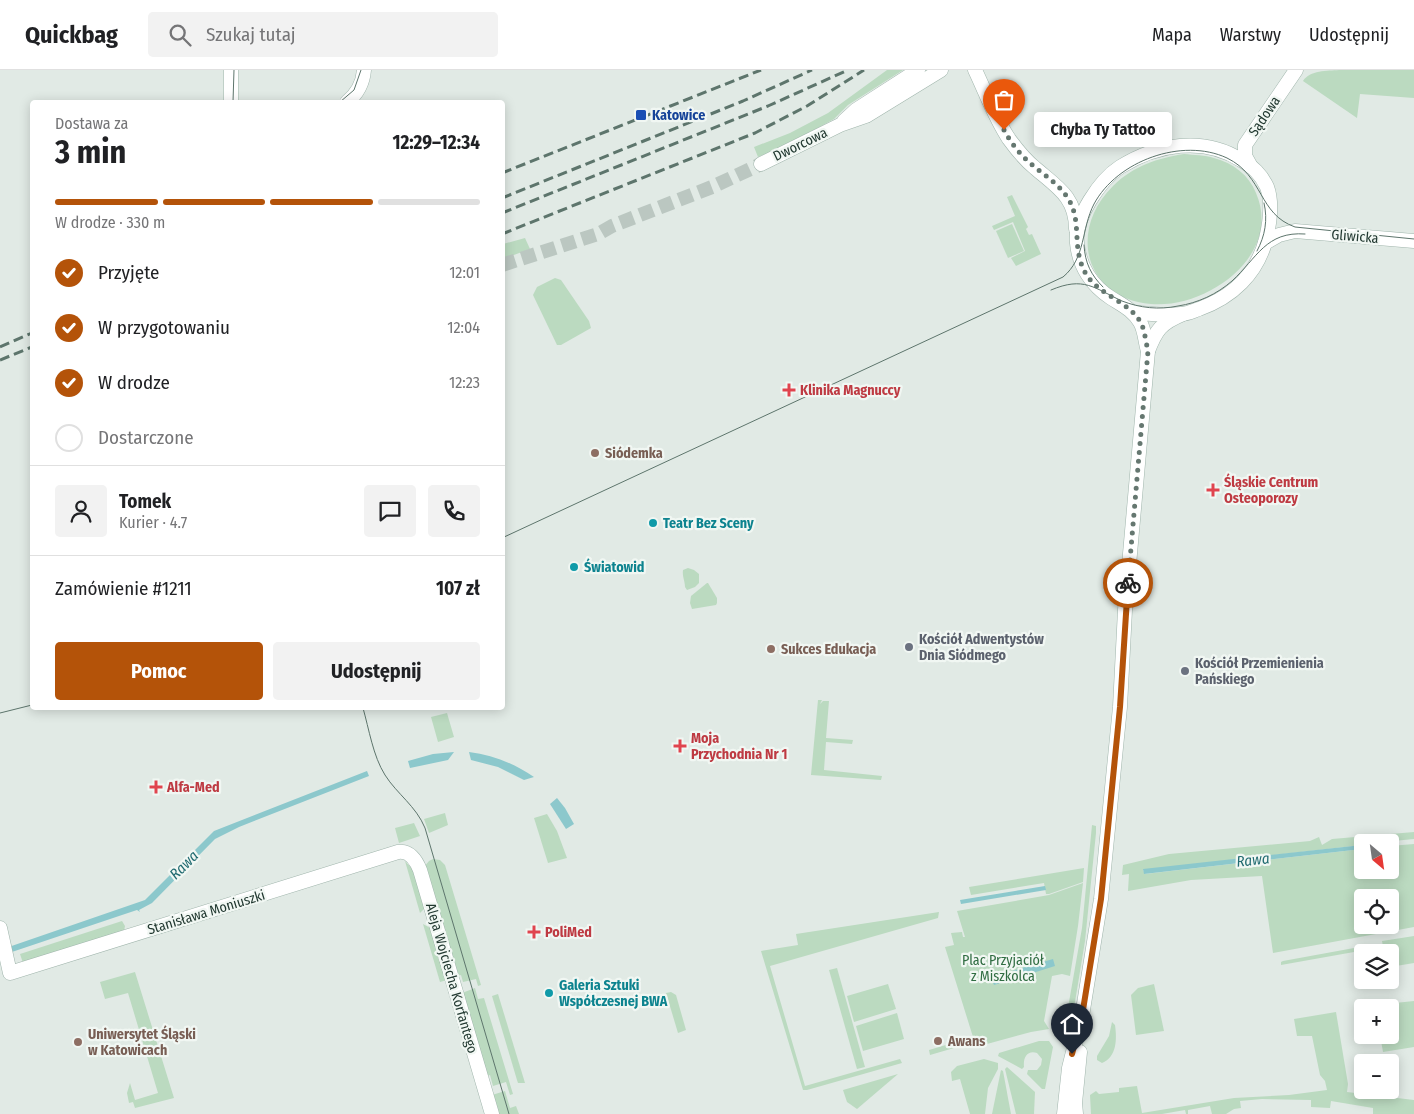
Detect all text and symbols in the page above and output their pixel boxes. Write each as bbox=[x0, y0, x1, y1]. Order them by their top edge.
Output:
search box bbox=[148, 12, 498, 57]
text: Quickbag bbox=[25, 21, 118, 49]
icon: search bbox=[166, 21, 194, 49]
text: Szukaj tutaj bbox=[206, 23, 296, 46]
text: Mapa bbox=[1152, 24, 1192, 46]
text: Warstwy bbox=[1220, 24, 1281, 46]
text: Udostępnij bbox=[1309, 24, 1389, 46]
pin bbox=[983, 79, 1025, 130]
icon: bag bbox=[990, 86, 1018, 114]
street label: Sądowa bbox=[1245, 93, 1284, 139]
place label: Katowice bbox=[652, 107, 705, 124]
marker: Katowice bbox=[634, 108, 648, 122]
callout: Chyba Ty Tattoo bbox=[1034, 112, 1172, 148]
text: Dostawa za bbox=[55, 114, 128, 133]
text: Chyba Ty Tattoo bbox=[1050, 120, 1156, 139]
street label: Dworcowa bbox=[770, 124, 830, 165]
text: 12:29–12:34 bbox=[392, 131, 480, 154]
text: 3 min bbox=[55, 133, 126, 171]
text: W drodze · 330 m bbox=[55, 213, 165, 232]
street label: Gliwicka bbox=[1331, 226, 1379, 247]
icon: check bbox=[55, 259, 83, 287]
text: Przyjęte bbox=[98, 261, 159, 284]
text: 12:01 bbox=[449, 263, 480, 282]
icon: check bbox=[55, 314, 83, 342]
text: W przygotowaniu bbox=[98, 316, 230, 339]
text: 12:04 bbox=[447, 318, 480, 337]
icon: check bbox=[55, 369, 83, 397]
text: W drodze bbox=[98, 371, 170, 394]
text: 12:23 bbox=[449, 373, 480, 392]
place label: Klinika Magnuccy bbox=[800, 382, 901, 399]
marker: Klinika Magnuccy bbox=[782, 383, 796, 397]
text: Dostarczone bbox=[98, 426, 194, 449]
place label: Siódemka bbox=[605, 445, 663, 462]
marker: Siódemka bbox=[589, 447, 601, 459]
place label: Śląskie Centrum Osteoporozy bbox=[1224, 473, 1319, 507]
marker: Śląskie Centrum Osteoporozy bbox=[1206, 483, 1220, 497]
button: person bbox=[55, 485, 107, 537]
button: chat bbox=[364, 485, 416, 537]
button: phone bbox=[428, 485, 480, 537]
text: Tomek bbox=[119, 490, 171, 513]
text: Kurier · 4.7 bbox=[119, 513, 187, 532]
place label: Teatr Bez Sceny bbox=[663, 515, 754, 532]
marker: Teatr Bez Sceny bbox=[647, 517, 659, 529]
place label: Światowid bbox=[584, 558, 645, 576]
courier bbox=[1103, 558, 1153, 608]
marker: Światowid bbox=[568, 561, 580, 573]
icon: bike bbox=[1114, 569, 1142, 597]
text: Zamówienie #1211 bbox=[55, 577, 192, 600]
text: 107 zł bbox=[436, 577, 480, 600]
place label: Kościół Adwentystów Dnia Siódmego bbox=[919, 631, 1044, 664]
place label: Sukces Edukacja bbox=[781, 641, 876, 658]
marker: Kościół Adwentystów Dnia Siódmego bbox=[903, 641, 915, 653]
button: Pomoc bbox=[55, 642, 263, 700]
button: Udostępnij bbox=[273, 642, 480, 700]
marker: Sukces Edukacja bbox=[765, 643, 777, 655]
place label: Kościół Przemienienia Pańskiego bbox=[1195, 655, 1324, 688]
marker: Kościół Przemienienia Pańskiego bbox=[1179, 665, 1191, 677]
place label: Moja Przychodnia Nr 1 bbox=[691, 730, 787, 763]
marker: Moja Przychodnia Nr 1 bbox=[673, 739, 687, 753]
place label: Alfa-Med bbox=[166, 779, 220, 796]
marker: Alfa-Med bbox=[149, 780, 163, 794]
north arrow bbox=[1354, 834, 1399, 879]
map controls bbox=[1354, 834, 1399, 1099]
water label: Rawa bbox=[166, 847, 202, 883]
water label: Rawa bbox=[1236, 849, 1271, 871]
street label: Stanisława Moniuszki bbox=[145, 887, 267, 938]
button: locate bbox=[1354, 889, 1399, 934]
street label: Aleja Wojciecha Korfantego bbox=[422, 901, 481, 1055]
place label: PoliMed bbox=[545, 924, 592, 941]
marker: PoliMed bbox=[527, 925, 541, 939]
button: layers bbox=[1354, 944, 1399, 989]
park label: Plac Przyjaciół z Miszkolca bbox=[962, 952, 1045, 985]
place label: Galeria Sztuki Współczesnej BWA bbox=[559, 977, 668, 1010]
marker: Galeria Sztuki Współczesnej BWA bbox=[543, 987, 555, 999]
button: + bbox=[1354, 999, 1399, 1044]
pin bbox=[1051, 1003, 1093, 1054]
icon: home bbox=[1058, 1010, 1086, 1038]
place label: Uniwersytet Śląski w Katowicach bbox=[88, 1025, 196, 1059]
place label: Awans bbox=[947, 1033, 985, 1050]
marker: Awans bbox=[932, 1035, 944, 1047]
marker: Uniwersytet Śląski w Katowicach bbox=[72, 1036, 84, 1048]
button: − bbox=[1354, 1054, 1399, 1099]

